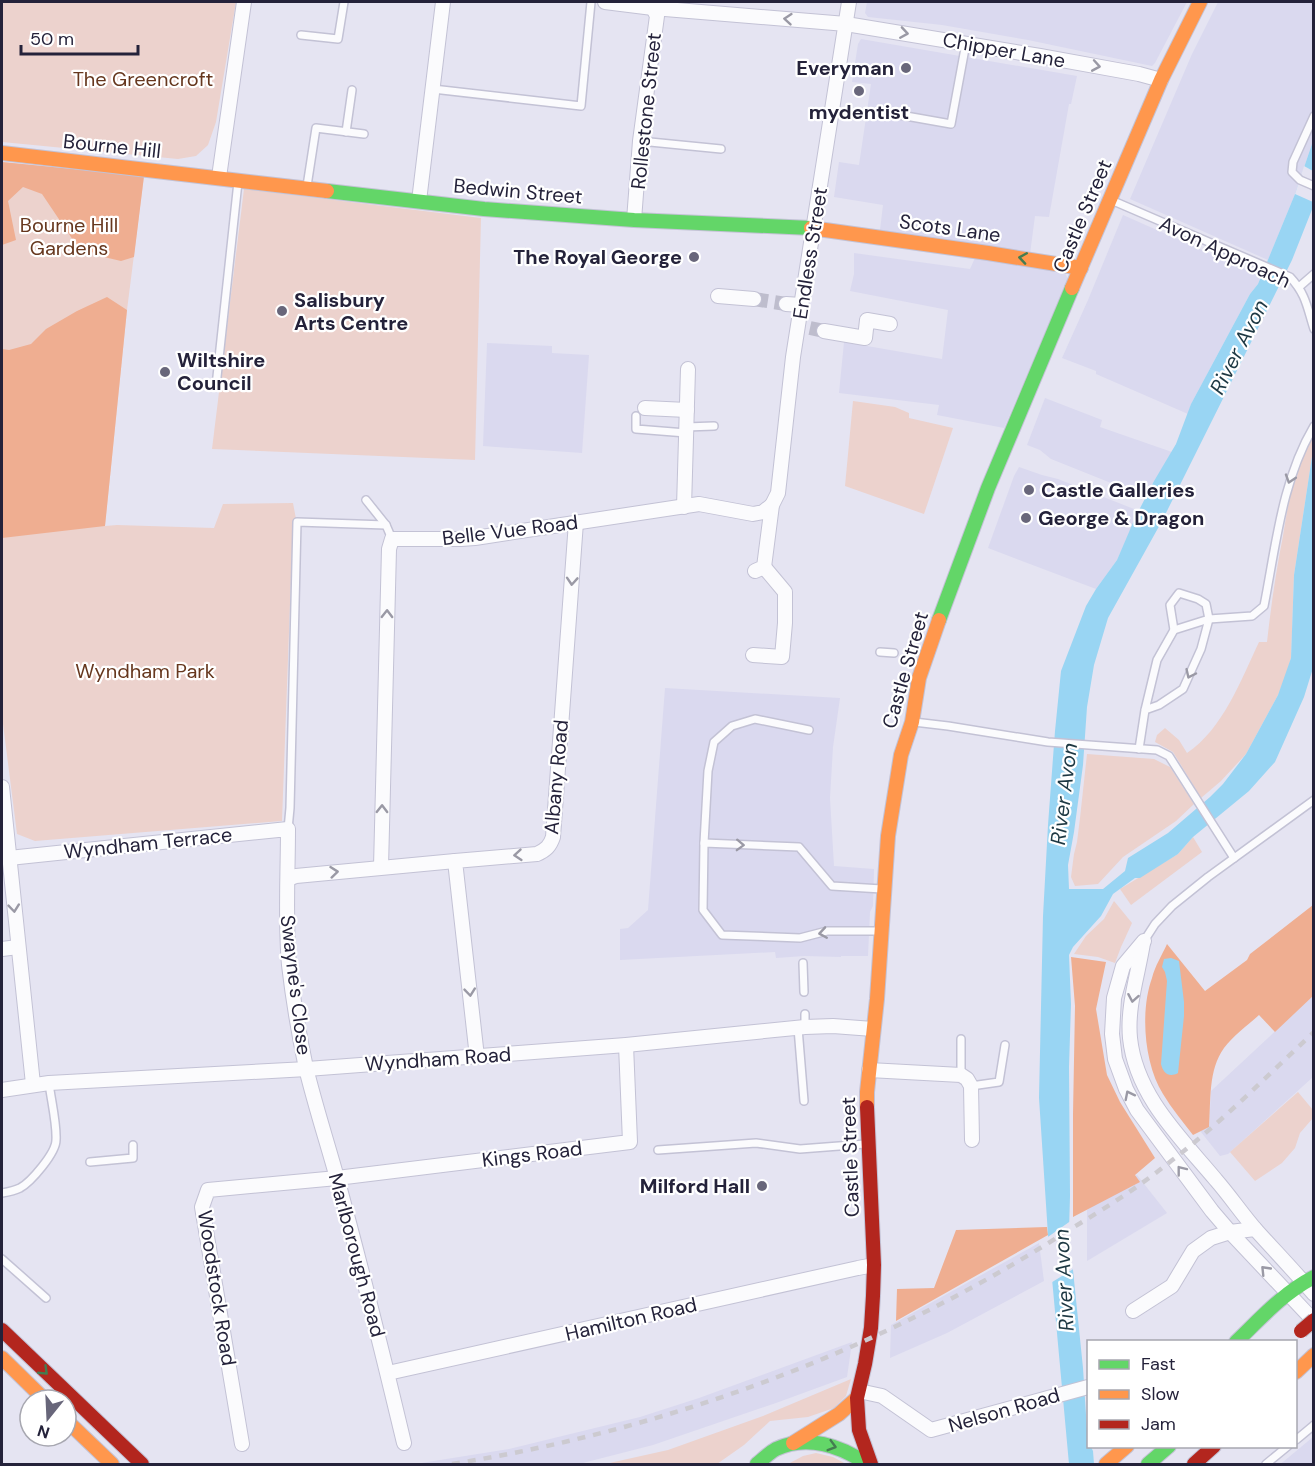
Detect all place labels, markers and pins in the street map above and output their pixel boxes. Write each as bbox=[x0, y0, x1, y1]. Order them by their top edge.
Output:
place label: Everyman bbox=[796, 55, 894, 81]
marker: Everyman bbox=[899, 61, 913, 75]
marker: mydentist bbox=[852, 84, 866, 98]
place label: mydentist bbox=[809, 99, 909, 125]
place label: The Royal George bbox=[513, 244, 682, 270]
marker: The Royal George bbox=[687, 250, 701, 264]
place label: Salisbury Arts Centre bbox=[294, 287, 408, 336]
marker: Salisbury Arts Centre bbox=[275, 304, 289, 318]
place label: Wiltshire Council bbox=[177, 347, 265, 396]
marker: Wiltshire Council bbox=[158, 365, 172, 379]
place label: Castle Galleries bbox=[1041, 477, 1195, 503]
marker: Castle Galleries bbox=[1022, 483, 1036, 497]
place label: George & Dragon bbox=[1038, 505, 1204, 531]
marker: George & Dragon bbox=[1019, 511, 1033, 525]
place label: Milford Hall bbox=[640, 1173, 750, 1199]
marker: Milford Hall bbox=[755, 1179, 769, 1193]

